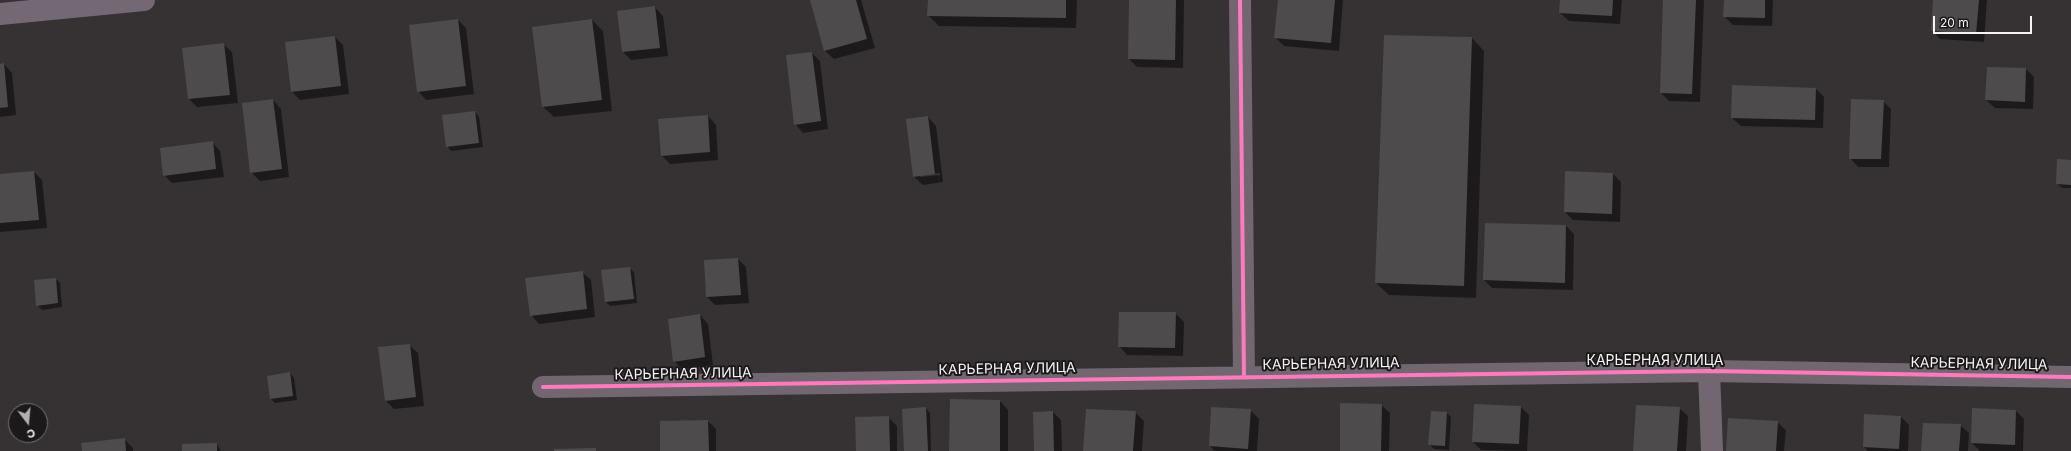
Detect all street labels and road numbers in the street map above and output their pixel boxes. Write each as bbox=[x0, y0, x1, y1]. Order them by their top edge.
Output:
street label: КАРЬЕРНАЯ УЛИЦА bbox=[1586, 353, 1724, 369]
street label: КАРЬЕРНАЯ УЛИЦА bbox=[1262, 354, 1400, 374]
street label: КАРЬЕРНАЯ УЛИЦА bbox=[1910, 354, 2048, 374]
street label: КАРЬЕРНАЯ УЛИЦА bbox=[938, 359, 1076, 379]
street label: КАРЬЕРНАЯ УЛИЦА bbox=[614, 364, 752, 384]

